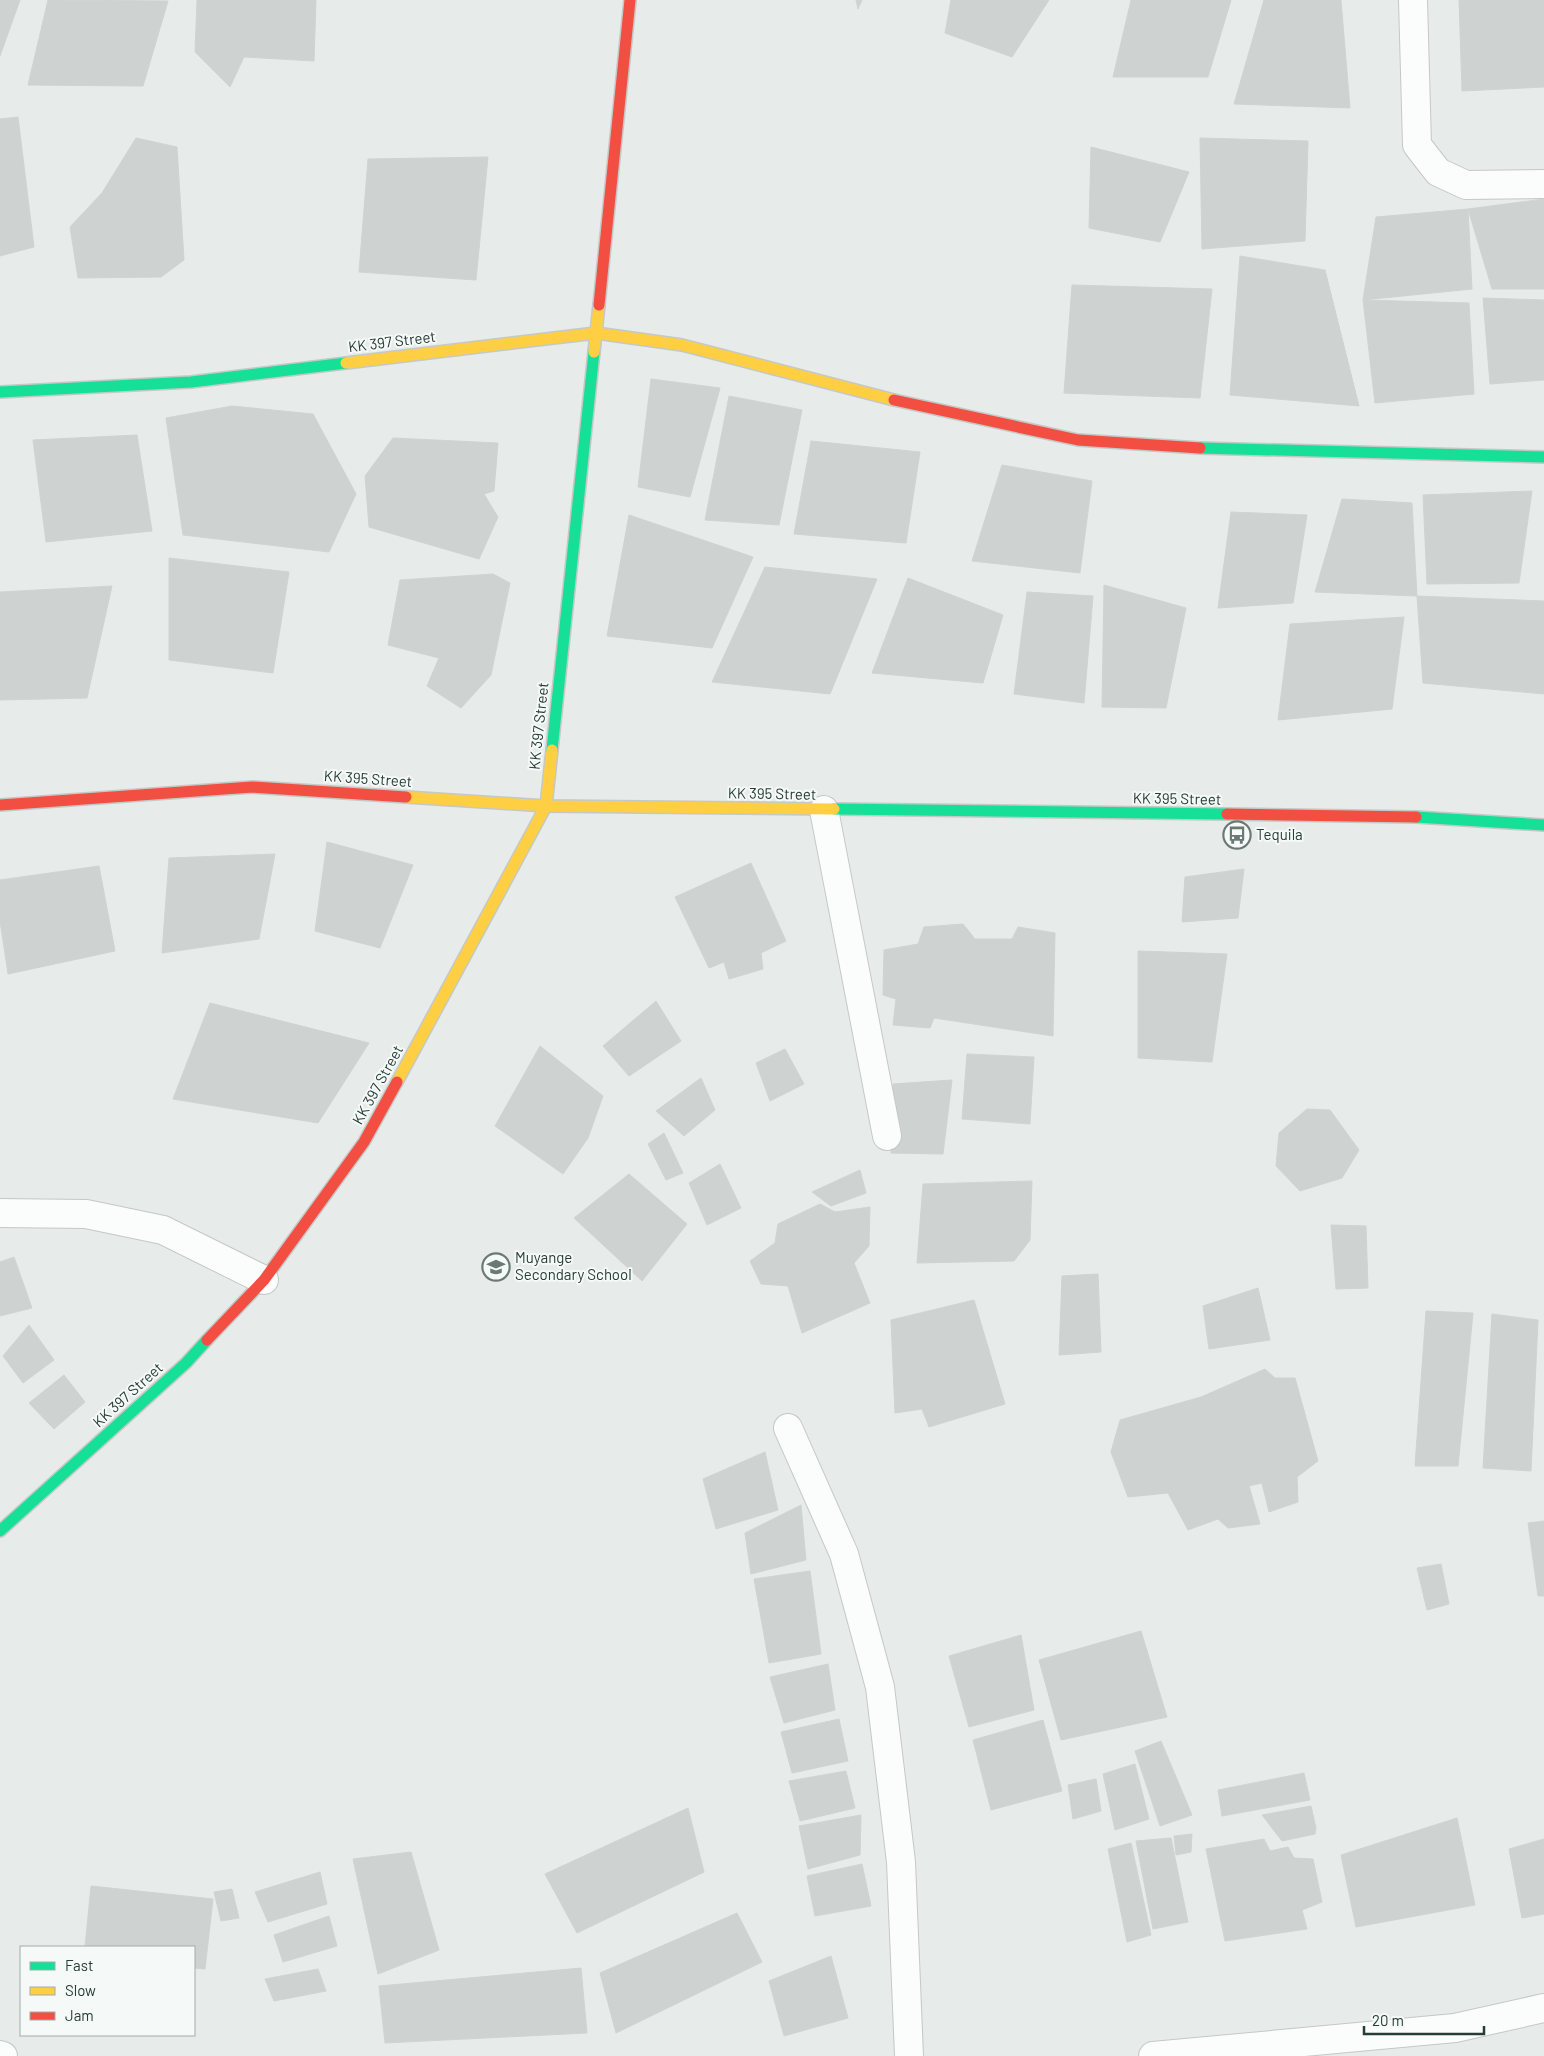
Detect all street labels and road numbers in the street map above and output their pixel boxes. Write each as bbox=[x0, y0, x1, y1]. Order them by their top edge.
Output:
street label: KK 397 Street bbox=[347, 327, 437, 355]
street label: KK 397 Street bbox=[524, 681, 552, 771]
street label: KK 395 Street bbox=[323, 766, 413, 790]
street label: KK 395 Street bbox=[728, 783, 816, 803]
street label: KK 395 Street bbox=[1133, 788, 1221, 808]
street label: KK 397 Street bbox=[348, 1042, 406, 1127]
street label: KK 397 Street bbox=[89, 1358, 166, 1430]

